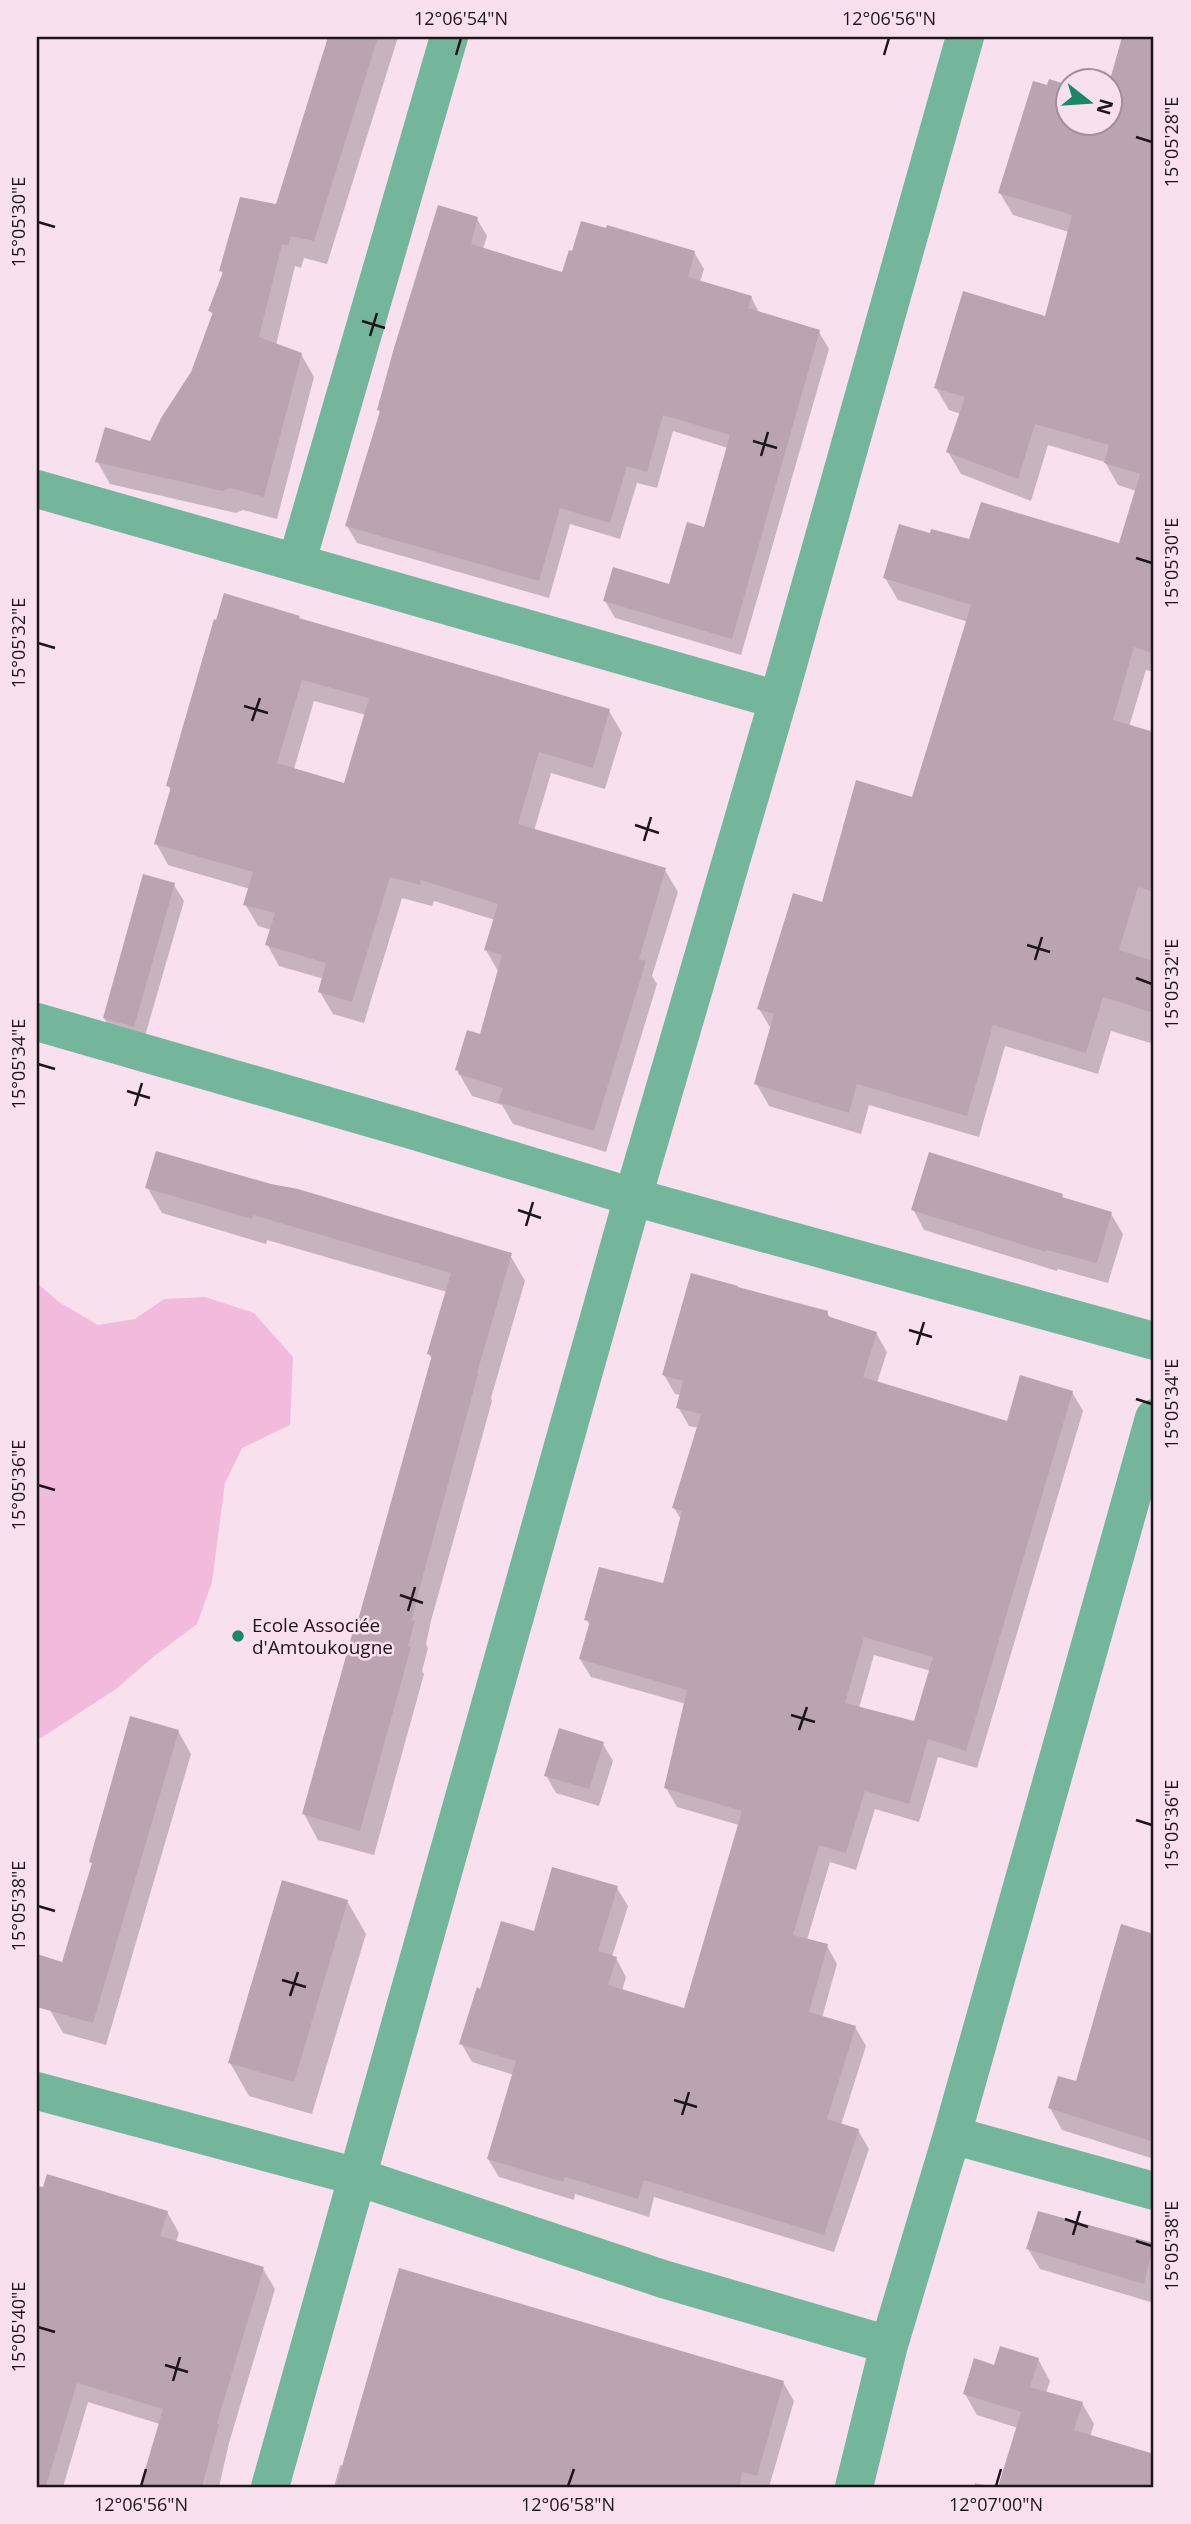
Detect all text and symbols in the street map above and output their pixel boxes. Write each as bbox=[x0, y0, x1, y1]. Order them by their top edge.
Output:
text: 12°06'54"N bbox=[414, 6, 508, 30]
text: 12°06'56"N bbox=[842, 6, 936, 30]
north arrow bbox=[1054, 66, 1124, 136]
text: N bbox=[1091, 96, 1120, 118]
text: 15°05'28"E bbox=[1159, 97, 1183, 187]
text: 15°05'30"E bbox=[6, 177, 30, 267]
text: 15°05'30"E bbox=[1159, 518, 1183, 608]
text: 15°05'32"E bbox=[6, 598, 30, 688]
text: 15°05'32"E bbox=[1159, 939, 1183, 1029]
text: 15°05'34"E bbox=[6, 1019, 30, 1109]
text: 15°05'34"E bbox=[1159, 1359, 1183, 1449]
text: 15°05'36"E bbox=[6, 1440, 30, 1530]
place label: Ecole Associée d'Amtoukougne bbox=[252, 1612, 393, 1660]
marker: Ecole Associée d'Amtoukougne bbox=[230, 1628, 246, 1644]
text: 15°05'36"E bbox=[1159, 1780, 1183, 1870]
text: 15°05'38"E bbox=[6, 1861, 30, 1951]
text: 15°05'38"E bbox=[1159, 2201, 1183, 2291]
text: 15°05'40"E bbox=[6, 2282, 30, 2372]
text: 12°06'56"N bbox=[94, 2492, 188, 2516]
text: 12°06'58"N bbox=[521, 2492, 615, 2516]
text: 12°07'00"N bbox=[949, 2492, 1043, 2516]

